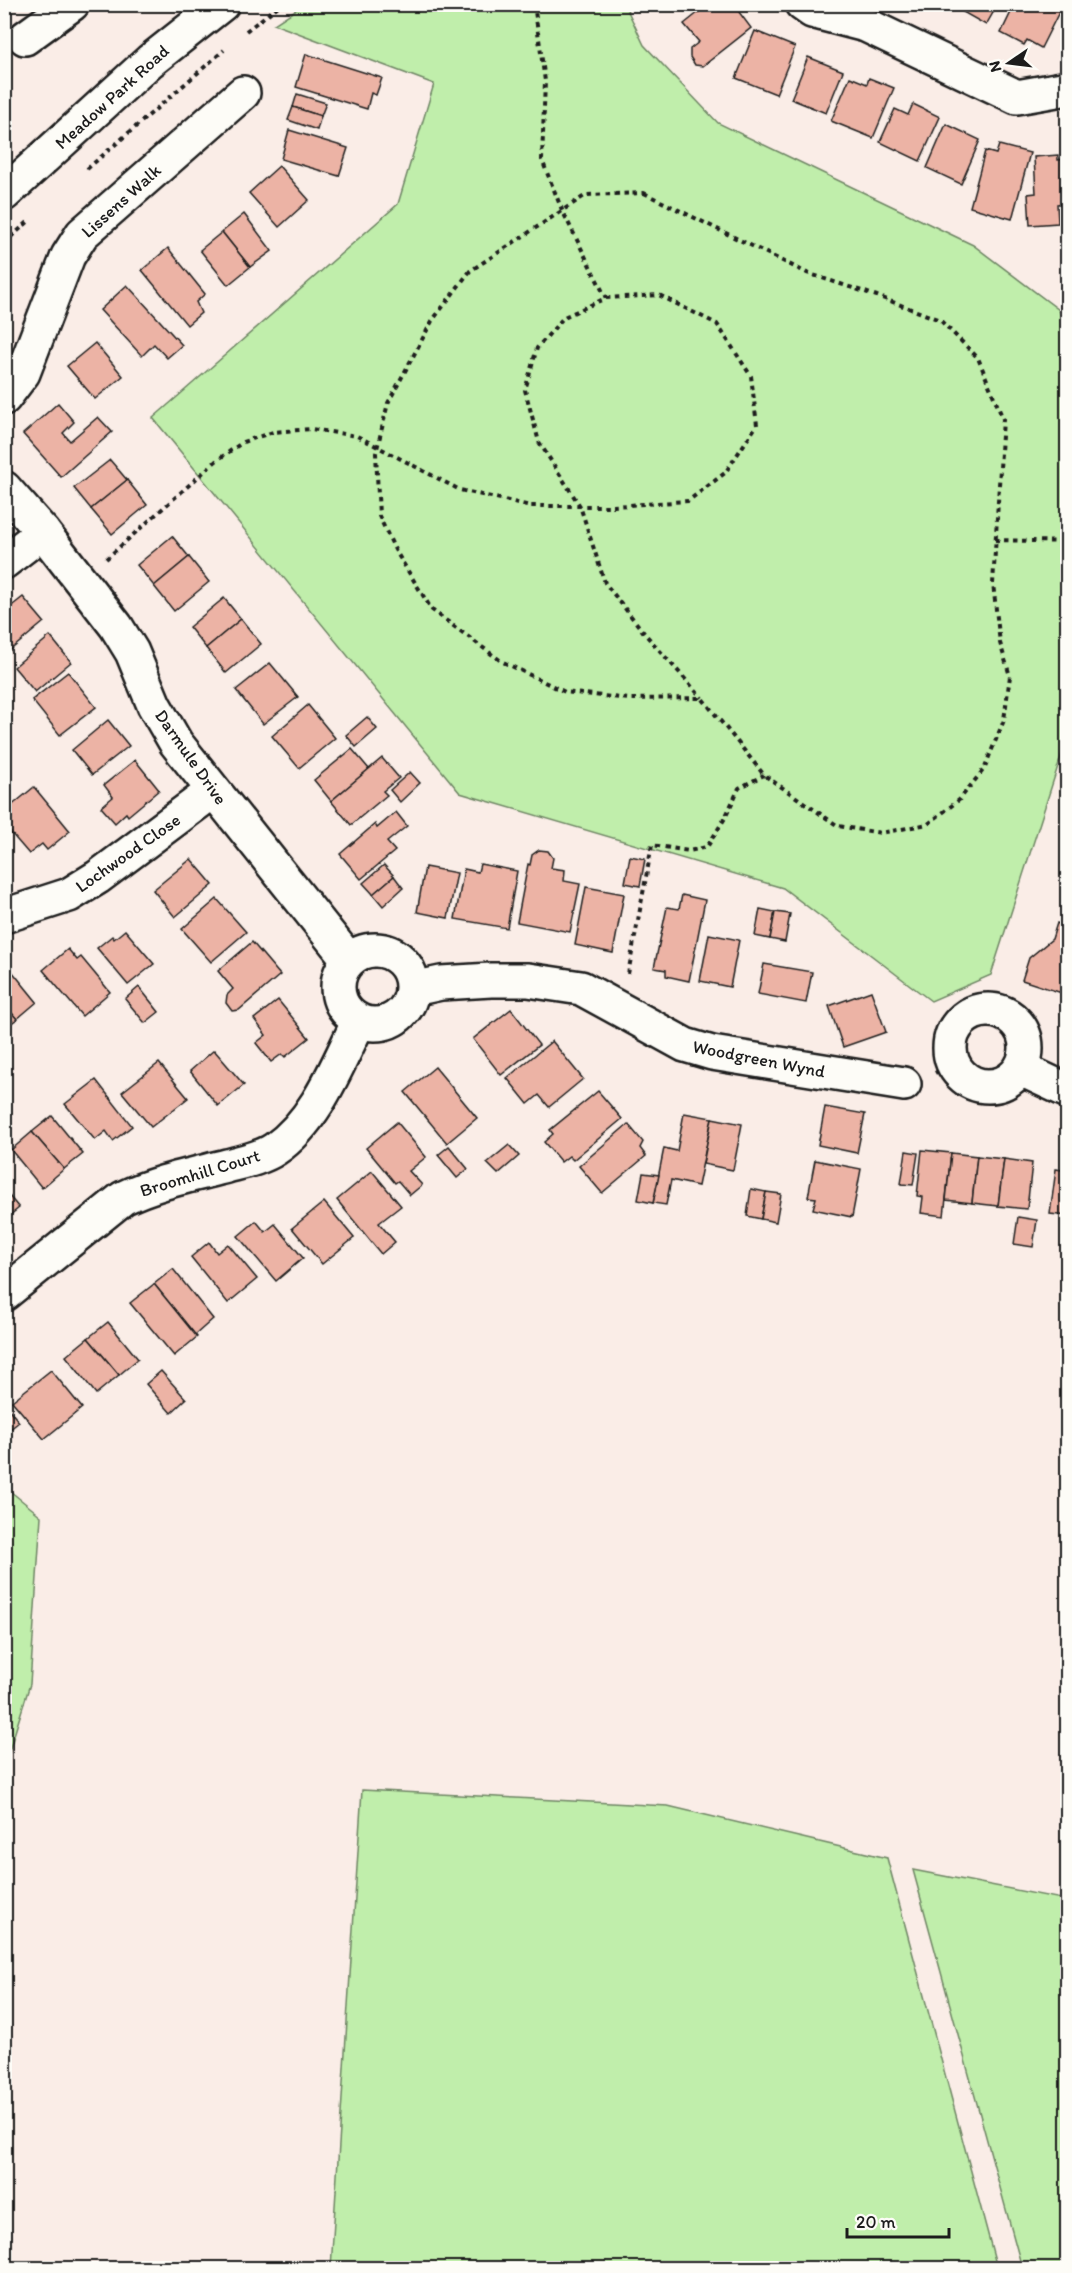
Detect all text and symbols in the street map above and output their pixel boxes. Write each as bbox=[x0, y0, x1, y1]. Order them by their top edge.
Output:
north arrow bbox=[979, 33, 1039, 93]
street label: Meadow Park Road bbox=[50, 40, 174, 154]
text: N bbox=[984, 59, 1005, 74]
street label: Lissens Walk bbox=[77, 159, 166, 243]
street label: Darmule Drive bbox=[150, 705, 232, 809]
street label: Lochwood Close bbox=[71, 809, 185, 897]
street label: Woodgreen Wynd bbox=[691, 1035, 827, 1083]
street label: Broomhill Court bbox=[137, 1144, 263, 1202]
scale bar bbox=[847, 2201, 949, 2239]
text: 20 m bbox=[856, 2211, 896, 2233]

